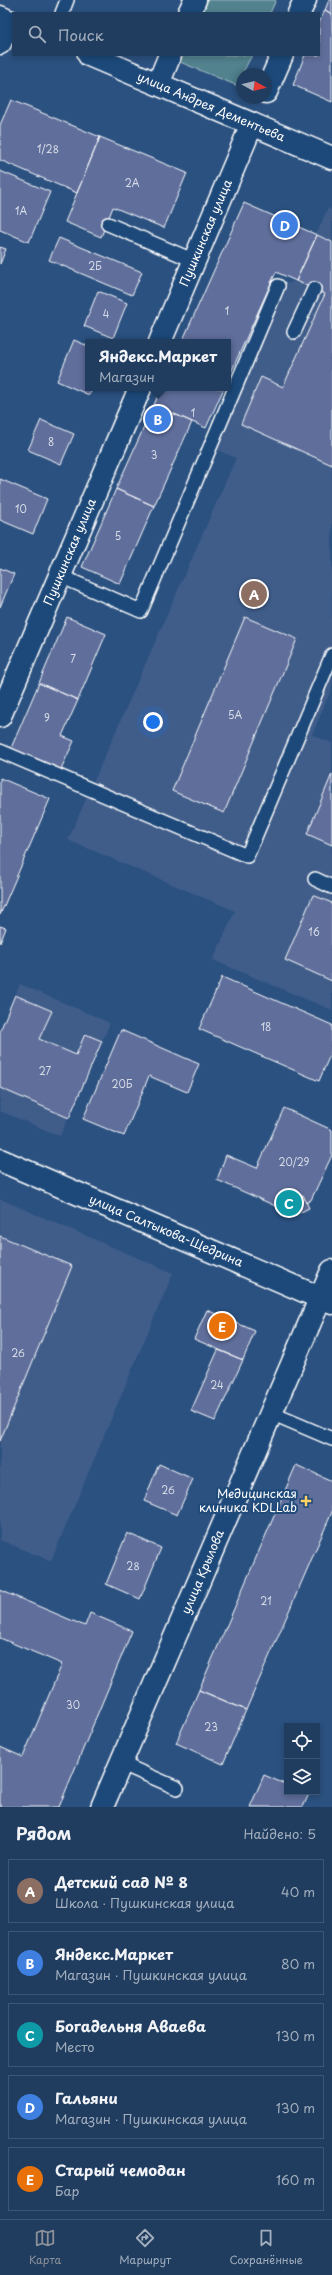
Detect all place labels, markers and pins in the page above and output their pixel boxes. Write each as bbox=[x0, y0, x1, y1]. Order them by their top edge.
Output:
pin: D bbox=[272, 210, 298, 240]
pin: B bbox=[145, 404, 171, 434]
pin: A bbox=[241, 579, 267, 609]
pin: C bbox=[276, 1188, 302, 1218]
pin: E bbox=[209, 1311, 235, 1341]
place label: Медицинская клиника KDLLab bbox=[199, 1484, 297, 1516]
marker: Медицинская клиника KDLLab bbox=[300, 1495, 312, 1507]

